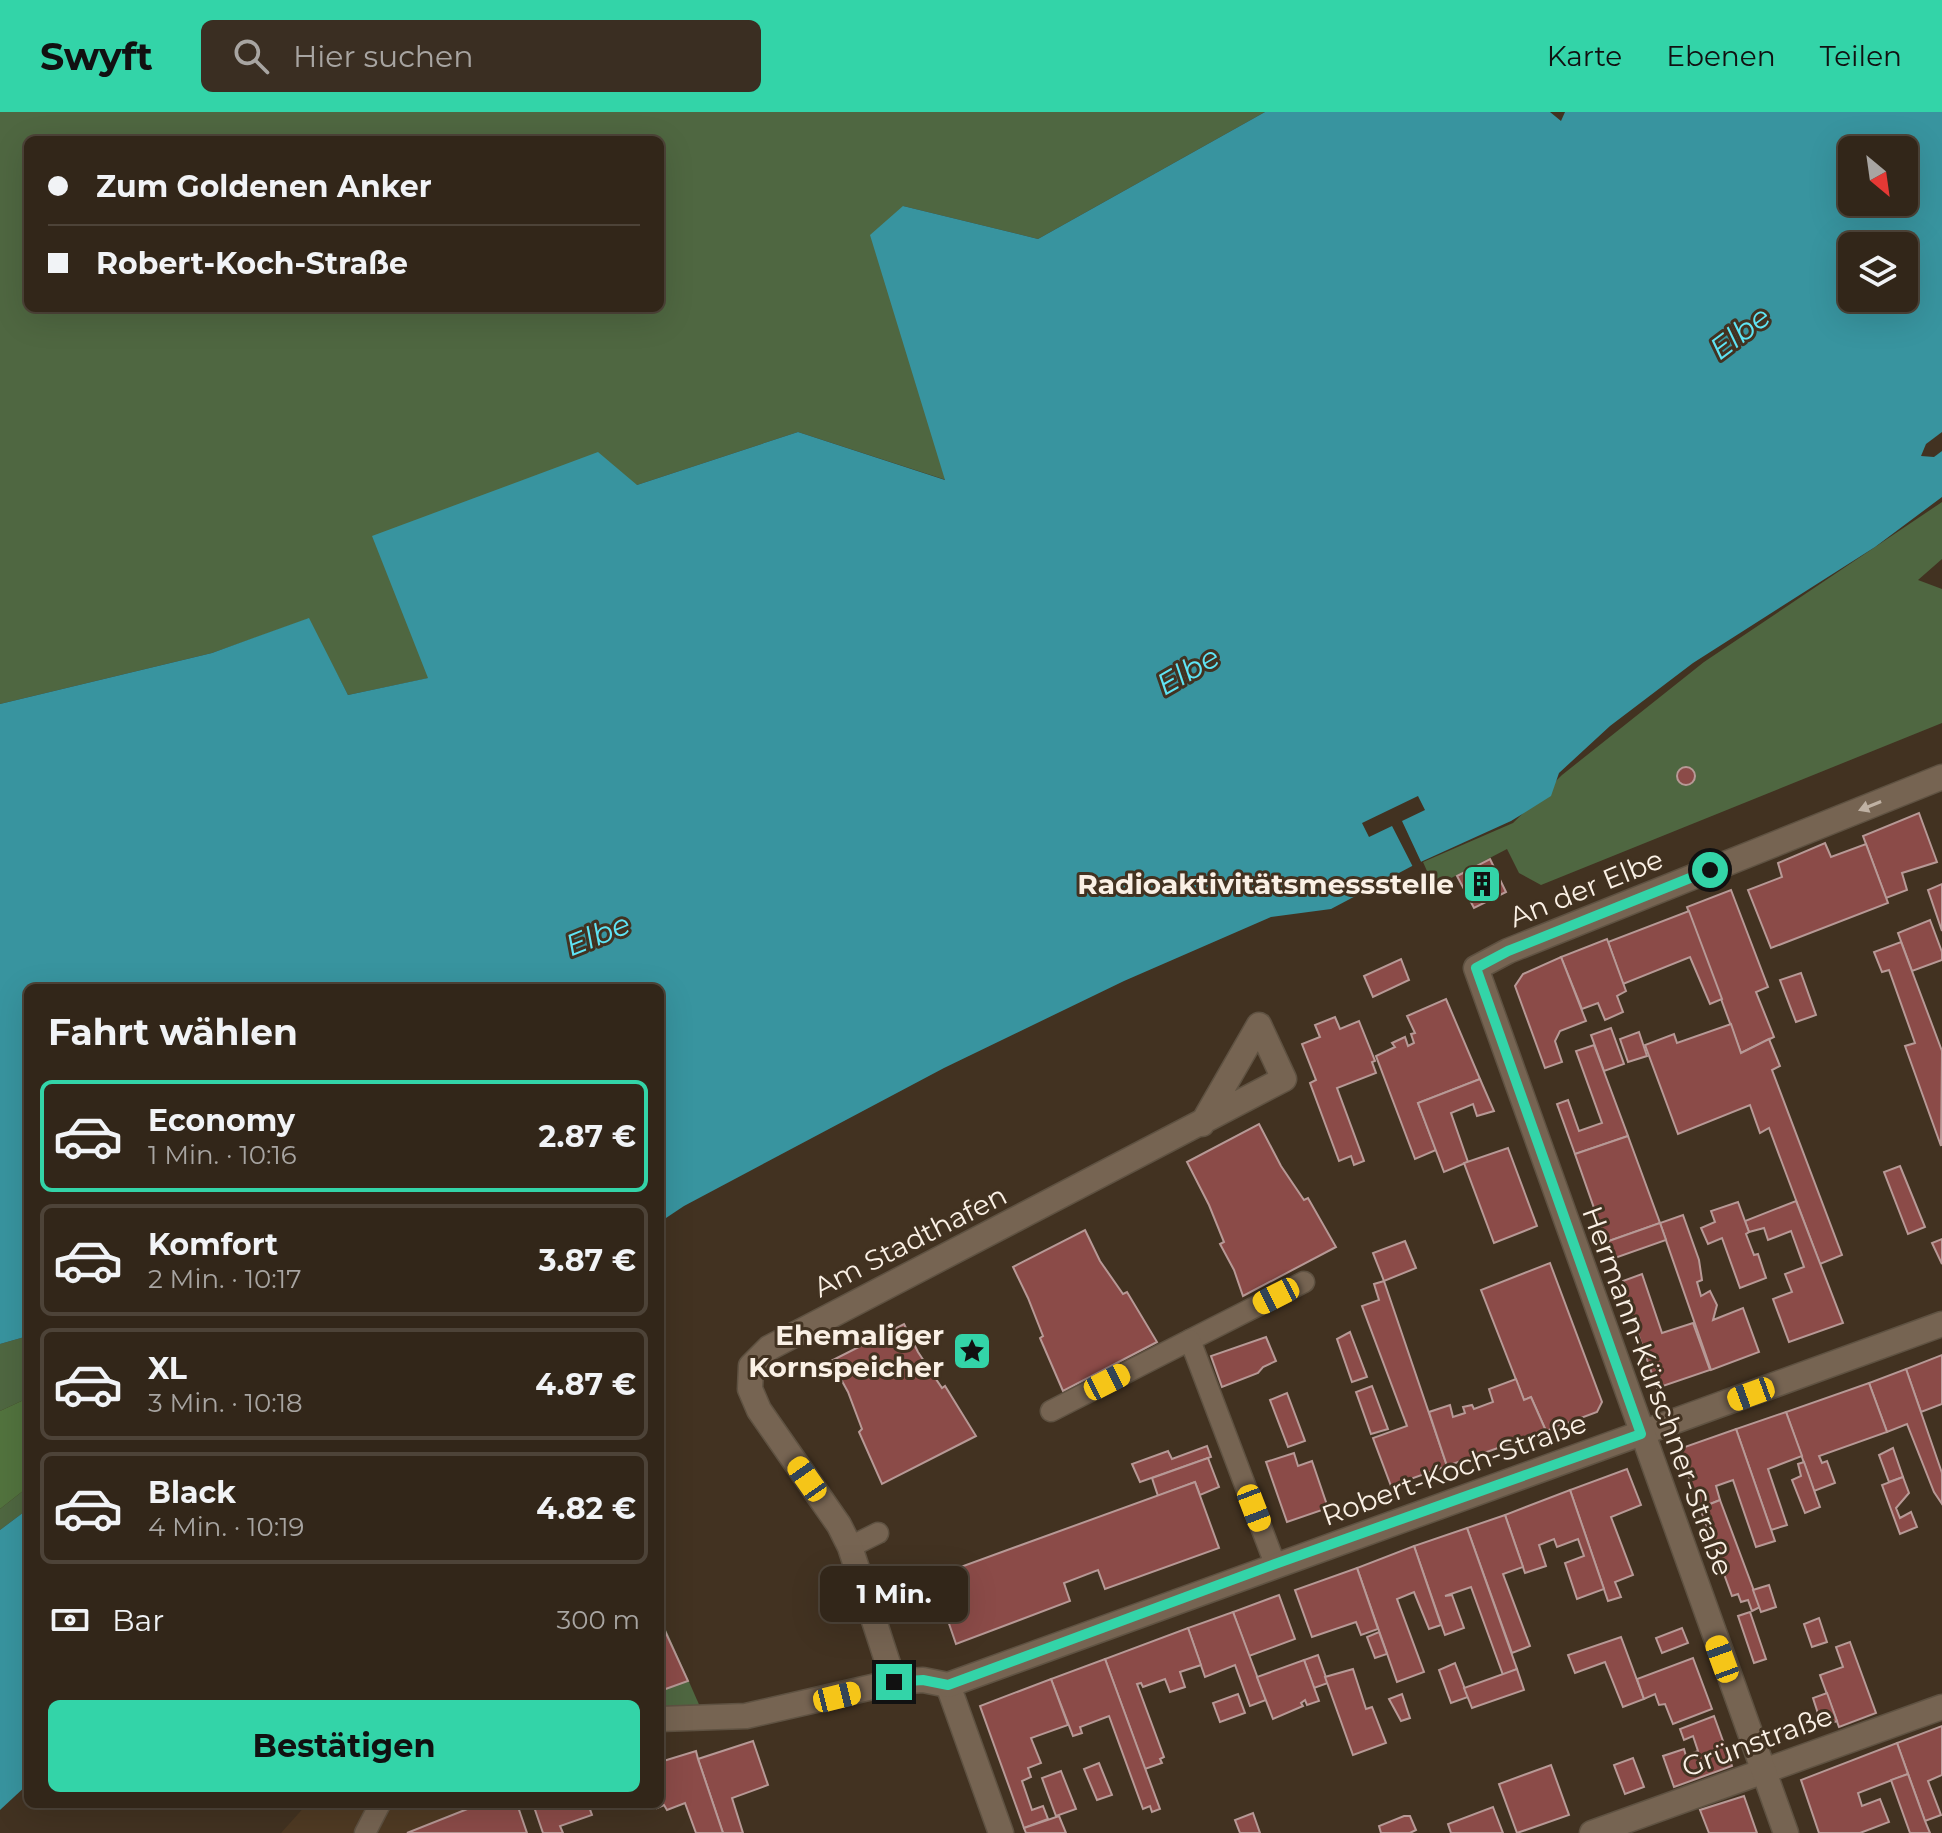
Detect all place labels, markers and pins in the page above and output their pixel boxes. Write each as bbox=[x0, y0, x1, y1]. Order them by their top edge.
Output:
building icon: Radioaktivitätsmessstelle bbox=[1461, 863, 1503, 905]
place label: Radioaktivitätsmessstelle bbox=[1077, 867, 1454, 901]
place label: Ehemaliger Kornspeicher bbox=[748, 1318, 944, 1384]
place icon: Ehemaliger Kornspeicher bbox=[951, 1330, 993, 1372]

